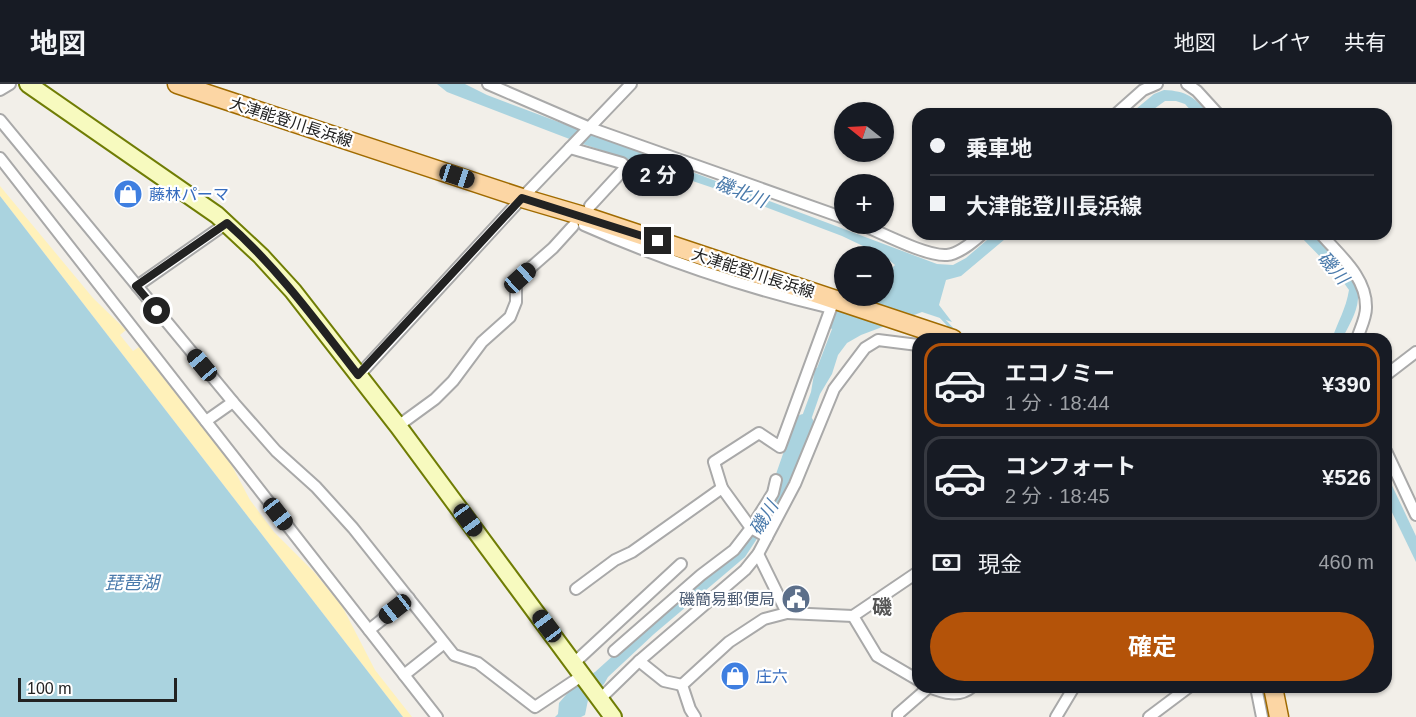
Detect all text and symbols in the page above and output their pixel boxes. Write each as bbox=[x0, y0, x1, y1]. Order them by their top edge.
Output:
text: 地図 bbox=[30, 28, 86, 59]
text: 地図 bbox=[1174, 31, 1216, 54]
text: レイヤ bbox=[1249, 31, 1311, 54]
text: 共有 bbox=[1344, 31, 1386, 54]
street label: 大津能登川長浜線 bbox=[227, 94, 355, 150]
north arrow bbox=[834, 102, 894, 162]
map controls bbox=[834, 102, 894, 306]
text: 乗車地 bbox=[966, 136, 1032, 161]
callout: 2 分 bbox=[622, 154, 694, 196]
car bbox=[437, 162, 477, 190]
text: 2 分 bbox=[640, 164, 676, 186]
water label: 磯北川 bbox=[712, 173, 772, 212]
button: + bbox=[834, 174, 894, 234]
shop icon: 藤林パーマ bbox=[112, 178, 144, 210]
place label: 藤林パーマ bbox=[149, 186, 229, 203]
text: 大津能登川長浜線 bbox=[966, 194, 1142, 219]
route end bbox=[644, 227, 671, 254]
street label: 大津能登川長浜線 bbox=[689, 245, 817, 301]
button: − bbox=[834, 246, 894, 306]
water label: 磯川 bbox=[1314, 248, 1354, 290]
car bbox=[501, 259, 539, 297]
route start bbox=[143, 297, 170, 324]
car bbox=[184, 345, 220, 385]
icon: car bbox=[933, 358, 987, 412]
text: エコノミー bbox=[1005, 361, 1115, 386]
text: ¥390 bbox=[1322, 372, 1371, 397]
text: 1 分 · 18:44 bbox=[1005, 392, 1110, 414]
icon: car bbox=[933, 451, 987, 505]
text: コンフォート bbox=[1005, 454, 1136, 479]
text: ¥526 bbox=[1322, 465, 1371, 490]
text: 2 分 · 18:45 bbox=[1005, 485, 1110, 507]
car bbox=[260, 494, 296, 534]
water label: 磯川 bbox=[746, 496, 783, 539]
car bbox=[450, 500, 486, 540]
icon: cash bbox=[930, 546, 963, 579]
text: 460 m bbox=[1318, 551, 1374, 573]
text: 現金 bbox=[978, 552, 1022, 577]
water label: 琵琶湖 bbox=[105, 573, 162, 593]
public building icon: 磯簡易郵便局 bbox=[780, 583, 812, 615]
car bbox=[375, 591, 415, 627]
place label: 磯簡易郵便局 bbox=[679, 591, 775, 608]
district label: 磯 bbox=[872, 596, 892, 618]
car bbox=[529, 606, 565, 646]
button: 確定 bbox=[930, 612, 1374, 681]
shop icon: 庄六 bbox=[719, 660, 751, 692]
place label: 庄六 bbox=[756, 668, 788, 685]
scale bar bbox=[18, 675, 177, 702]
text: 100 m bbox=[27, 680, 71, 697]

